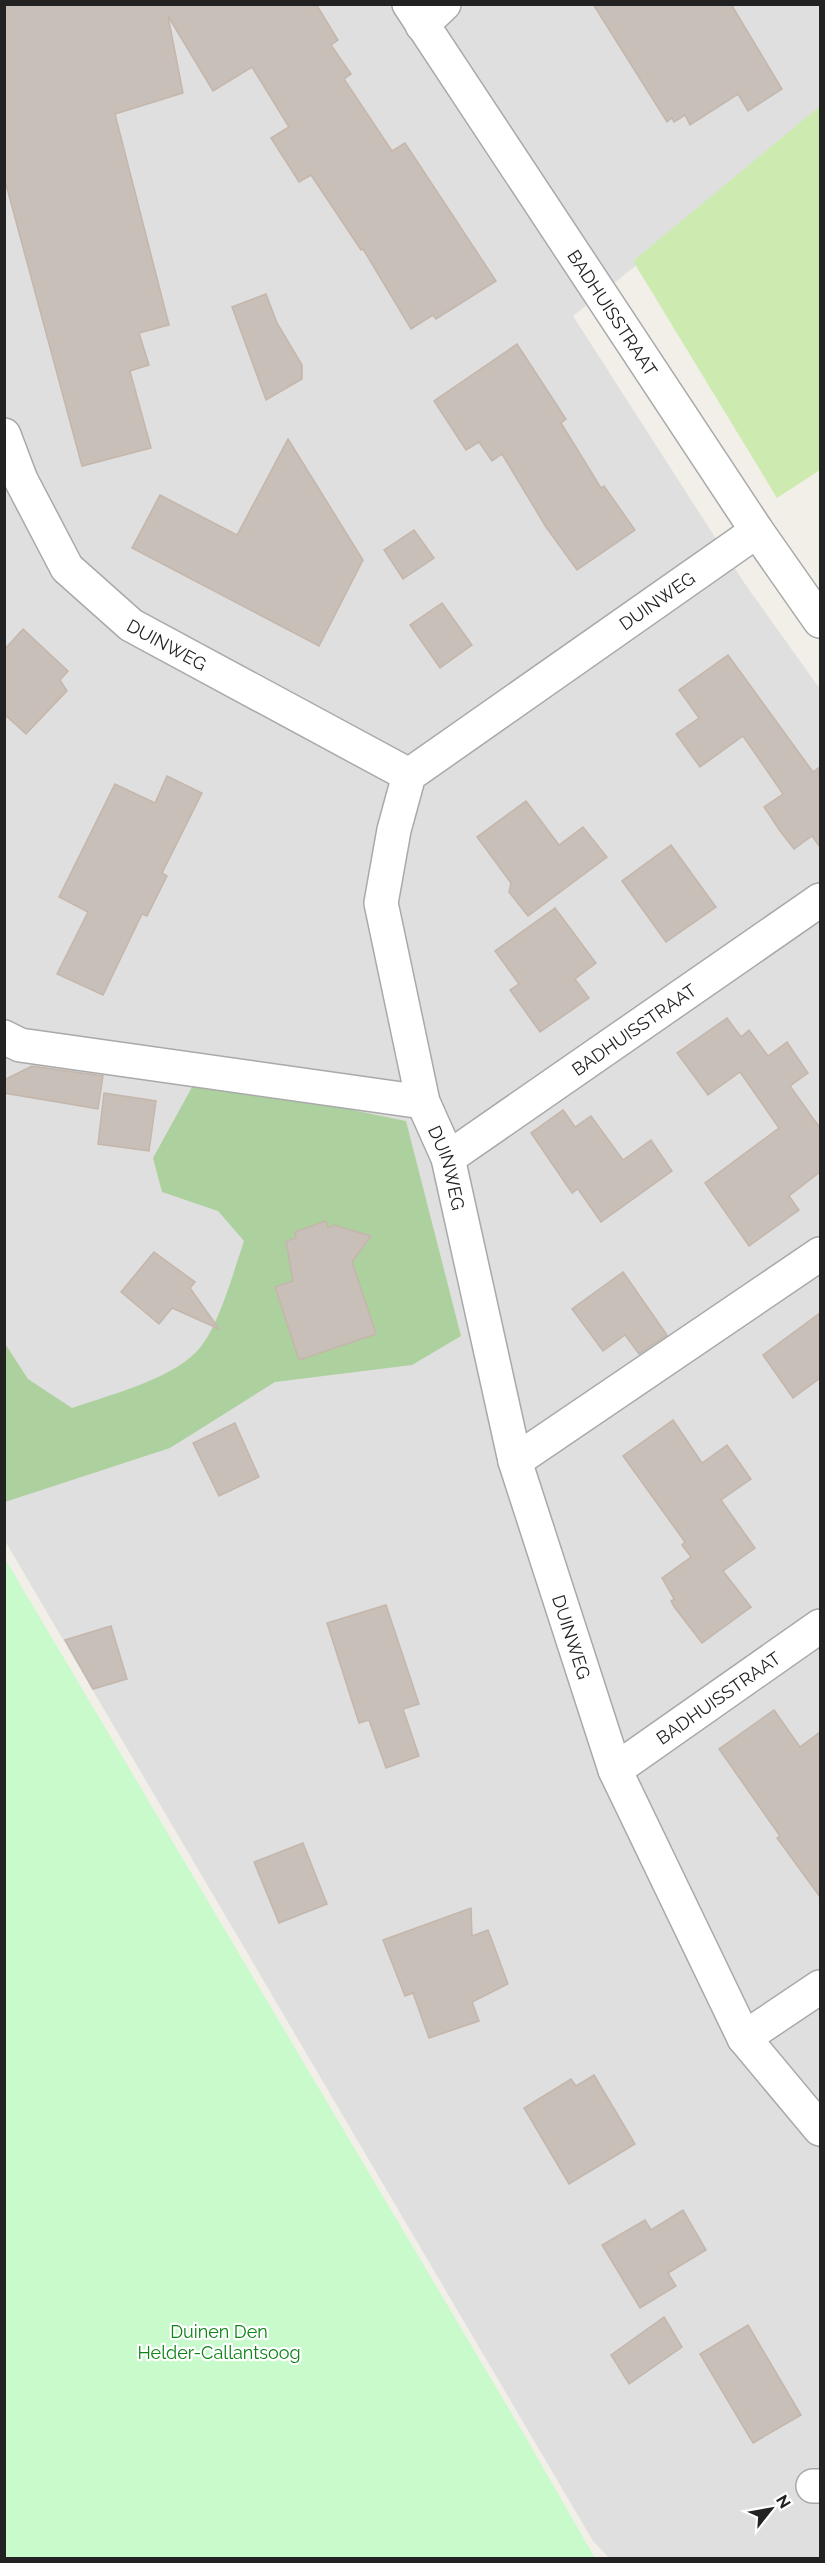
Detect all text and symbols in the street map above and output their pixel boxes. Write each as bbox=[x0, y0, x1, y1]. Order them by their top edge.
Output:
street label: BADHUISSTRAAT bbox=[564, 246, 662, 380]
street label: DUINWEG bbox=[615, 567, 699, 635]
street label: DUINWEG bbox=[124, 614, 210, 674]
street label: BADHUISSTRAAT bbox=[567, 979, 700, 1080]
street label: DUINWEG bbox=[424, 1122, 470, 1212]
street label: DUINWEG bbox=[548, 1592, 595, 1682]
street label: BADHUISSTRAAT bbox=[652, 1647, 784, 1748]
park label: Duinen Den Helder-Callantsoog bbox=[137, 2321, 301, 2363]
north arrow bbox=[741, 2479, 801, 2539]
text: N bbox=[772, 2491, 795, 2512]

